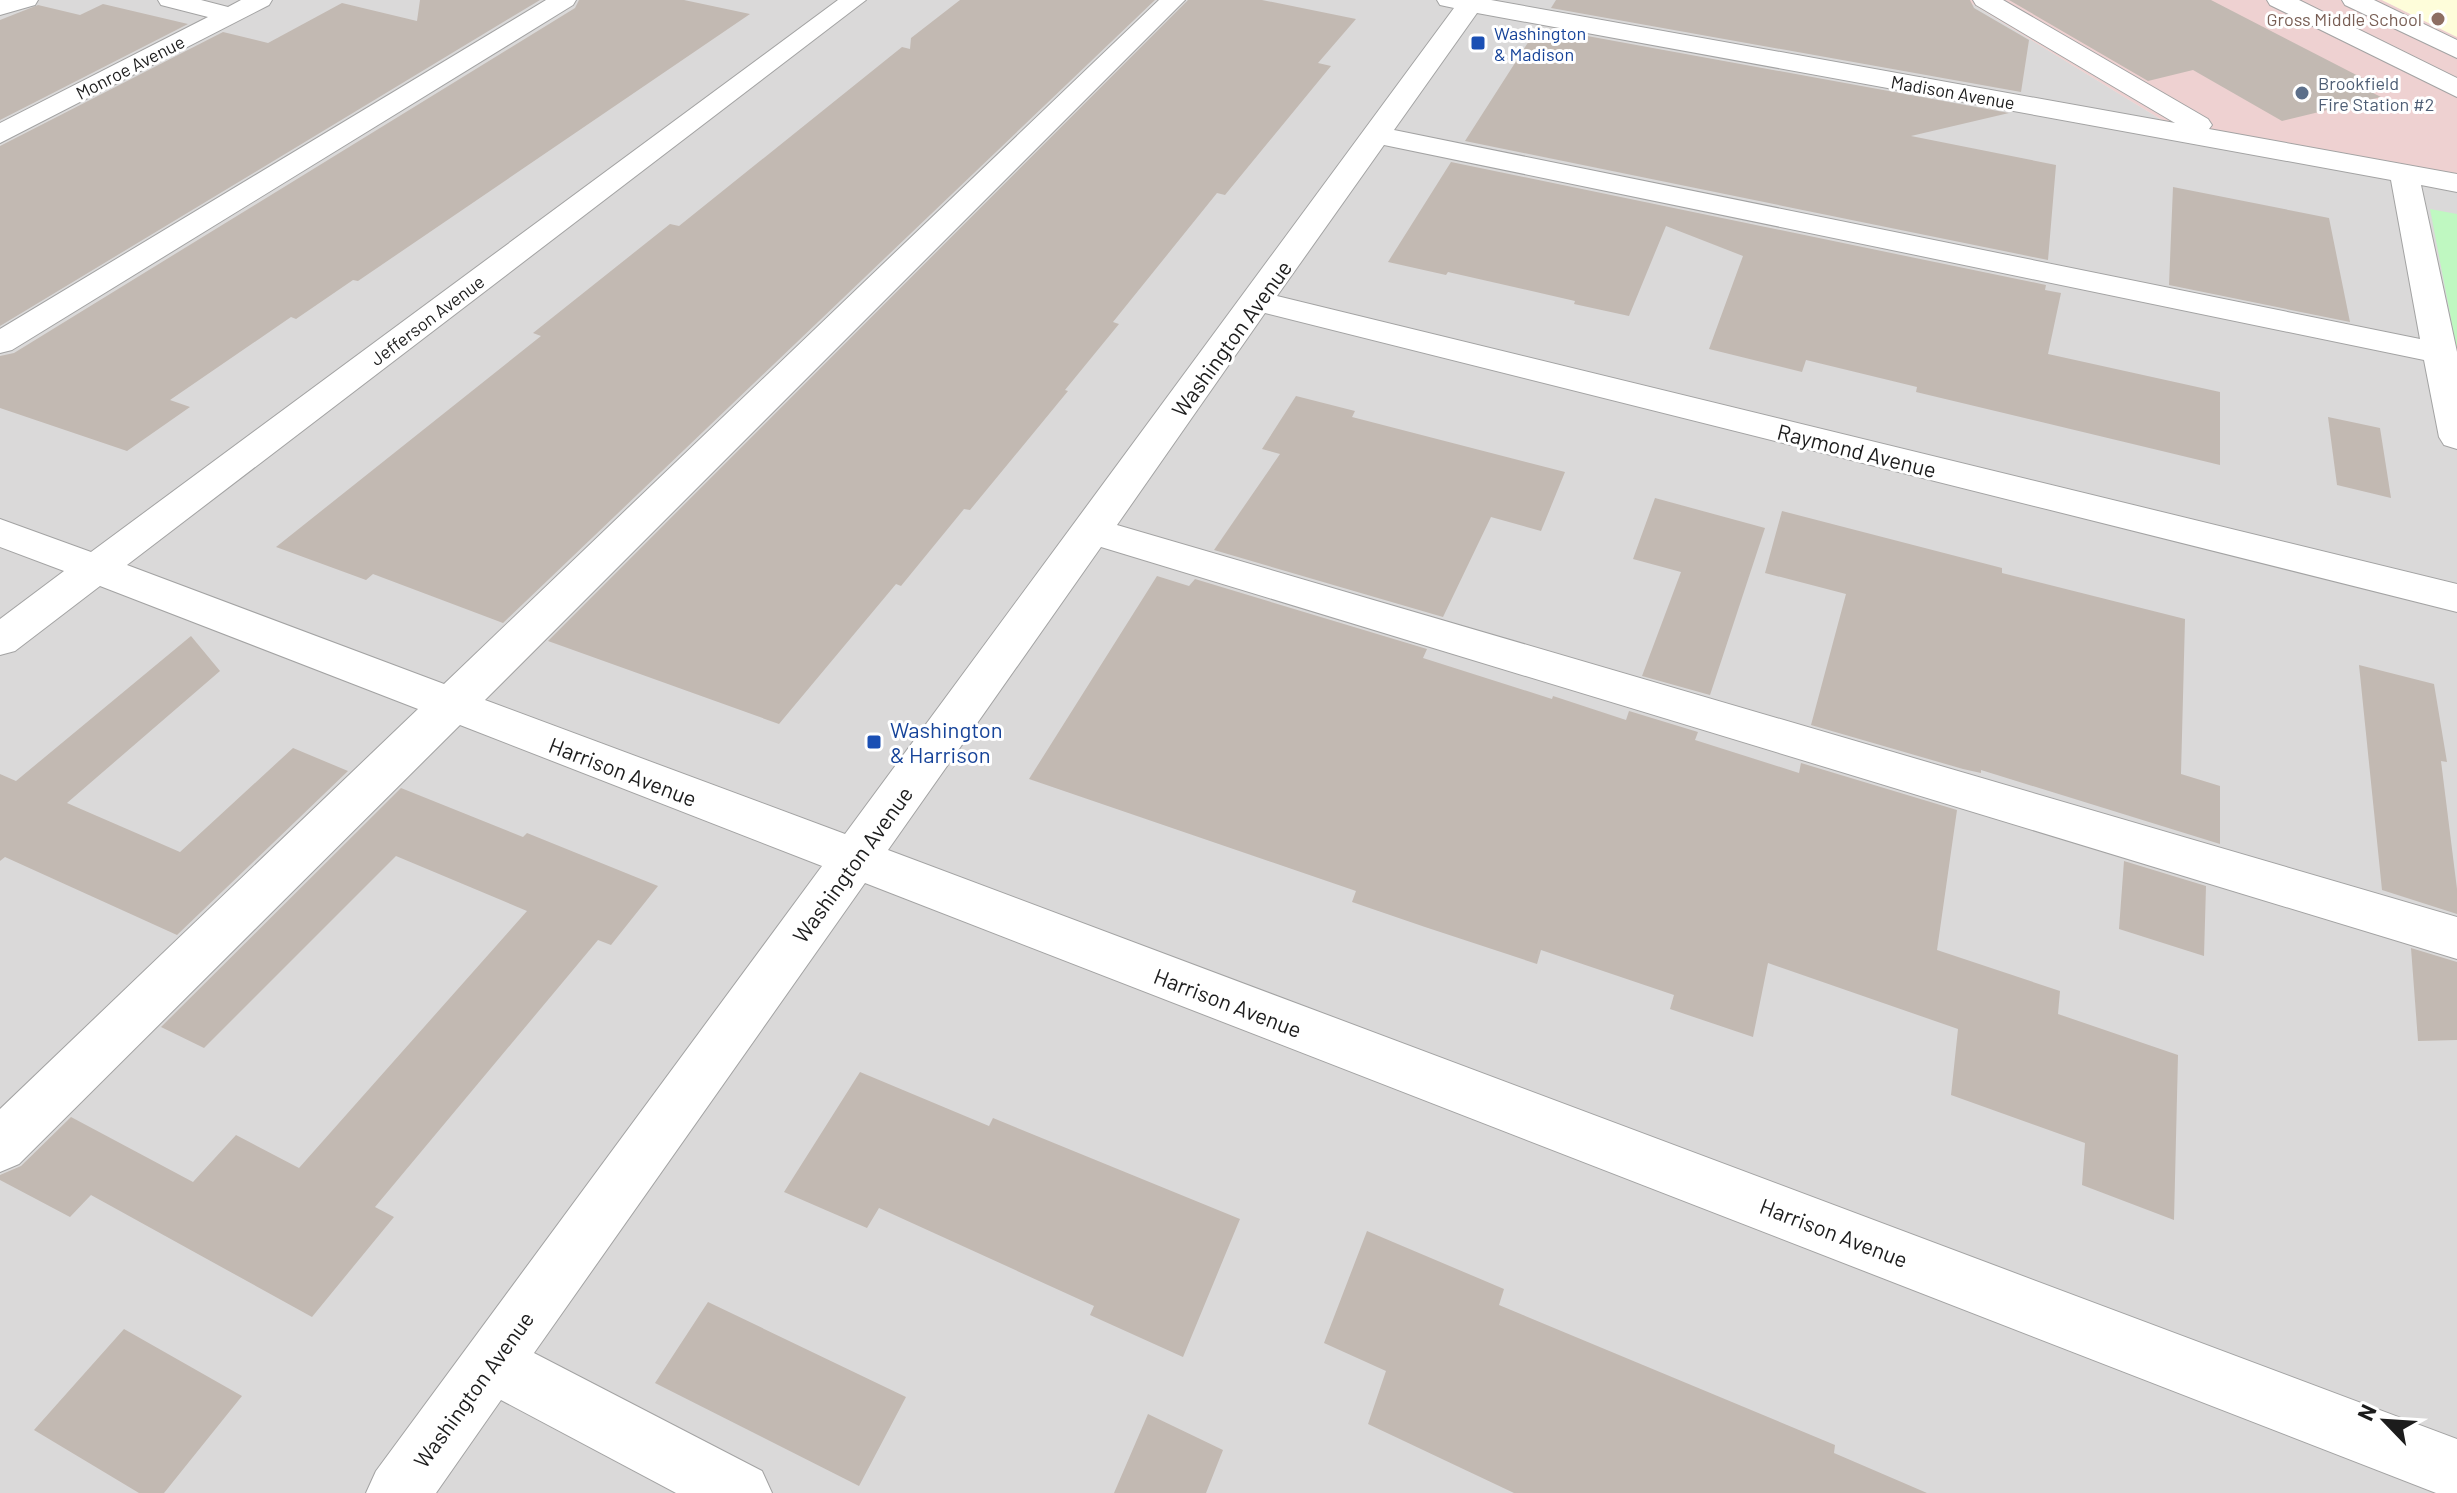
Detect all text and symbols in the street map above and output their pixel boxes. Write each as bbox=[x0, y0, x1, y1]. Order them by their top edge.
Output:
place label: Gross Middle School bbox=[2266, 8, 2422, 30]
marker: Gross Middle School bbox=[2429, 10, 2447, 28]
place label: Washington & Madison bbox=[1494, 22, 1586, 65]
street label: Monroe Avenue bbox=[72, 30, 188, 104]
marker: Washington & Madison bbox=[1469, 34, 1487, 52]
street label: Madison Avenue bbox=[1889, 70, 2017, 114]
place label: Brookfield Fire Station #2 bbox=[2318, 72, 2434, 115]
marker: Brookfield Fire Station #2 bbox=[2293, 84, 2311, 102]
street label: Washington Avenue bbox=[1166, 255, 1296, 421]
street label: Jefferson Avenue bbox=[366, 270, 488, 370]
street label: Raymond Avenue bbox=[1775, 418, 1939, 482]
place label: Washington & Harrison bbox=[890, 716, 1003, 767]
street label: Harrison Avenue bbox=[546, 731, 700, 811]
marker: Washington & Harrison bbox=[865, 733, 883, 751]
street label: Washington Avenue bbox=[787, 781, 917, 947]
street label: Harrison Avenue bbox=[1151, 962, 1305, 1042]
street label: Harrison Avenue bbox=[1757, 1192, 1911, 1272]
street label: Washington Avenue bbox=[408, 1306, 538, 1472]
north arrow bbox=[2345, 1381, 2425, 1461]
text: N bbox=[2351, 1400, 2381, 1424]

